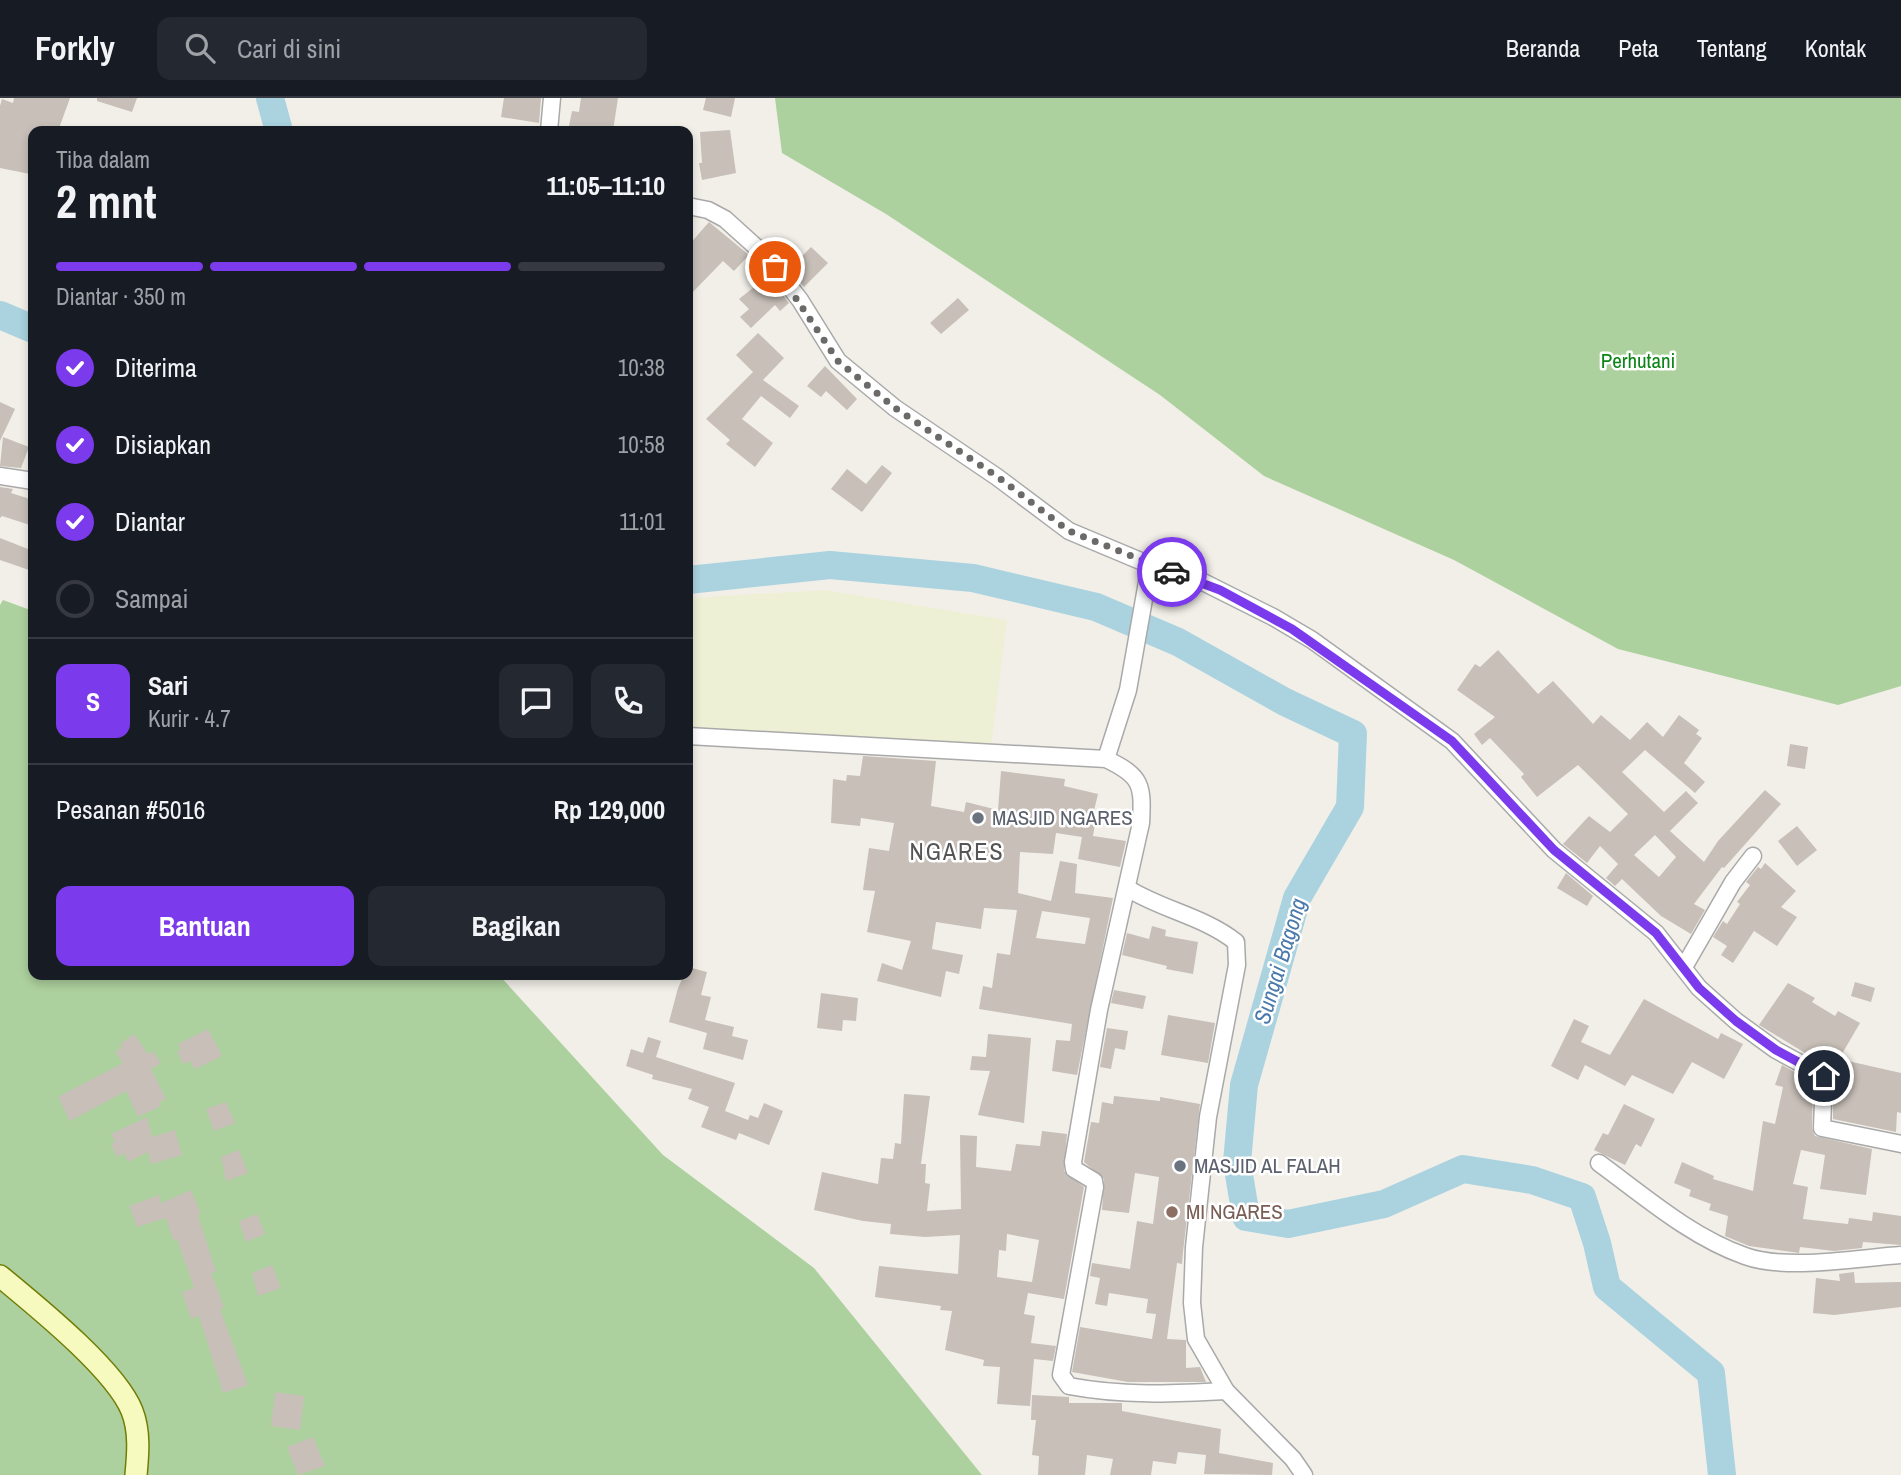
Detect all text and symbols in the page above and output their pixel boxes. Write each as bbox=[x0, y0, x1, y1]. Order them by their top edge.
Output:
search box bbox=[157, 17, 647, 80]
text: Forkly bbox=[35, 26, 115, 70]
icon: search bbox=[181, 29, 219, 67]
text: Cari di sini bbox=[237, 31, 341, 66]
text: Beranda bbox=[1506, 32, 1580, 64]
text: Peta bbox=[1618, 32, 1659, 64]
text: Tentang bbox=[1697, 32, 1767, 64]
text: Kontak bbox=[1805, 32, 1866, 64]
text: Tiba dalam bbox=[56, 144, 150, 175]
text: 11:05–11:10 bbox=[546, 168, 665, 203]
text: 2 mnt bbox=[56, 170, 157, 232]
pin bbox=[745, 237, 805, 297]
icon: bag bbox=[756, 248, 794, 286]
text: Diantar · 350 m bbox=[56, 281, 186, 312]
park label: Perhutani bbox=[1601, 346, 1675, 375]
icon: check bbox=[56, 349, 94, 387]
text: Diterima bbox=[115, 350, 197, 385]
text: 10:38 bbox=[618, 352, 665, 383]
icon: check bbox=[56, 426, 94, 464]
text: Disiapkan bbox=[115, 427, 211, 462]
text: 10:58 bbox=[618, 429, 665, 460]
icon: check bbox=[56, 503, 94, 541]
text: Diantar bbox=[115, 504, 185, 539]
text: 11:01 bbox=[619, 506, 665, 537]
courier bbox=[1137, 537, 1207, 607]
icon: car bbox=[1153, 553, 1191, 591]
text: Sampai bbox=[115, 581, 188, 616]
button: chat bbox=[499, 664, 573, 738]
button: phone bbox=[591, 664, 665, 738]
text: Sari bbox=[148, 668, 188, 703]
text: S bbox=[86, 684, 100, 719]
text: Kurir · 4.7 bbox=[148, 703, 231, 734]
text: Pesanan #5016 bbox=[56, 792, 205, 827]
text: Rp 129,000 bbox=[554, 792, 665, 827]
place label: MASJID NGARES bbox=[992, 803, 1133, 832]
marker: MASJID NGARES bbox=[970, 810, 986, 826]
district label: NGARES bbox=[909, 835, 1005, 867]
button: Bantuan bbox=[56, 886, 354, 966]
button: Bagikan bbox=[368, 886, 665, 966]
water label: Sungai Bagong bbox=[1246, 894, 1313, 1028]
pin bbox=[1794, 1046, 1854, 1106]
icon: home bbox=[1805, 1057, 1843, 1095]
place label: MASJID AL FALAH bbox=[1194, 1151, 1341, 1180]
marker: MASJID AL FALAH bbox=[1172, 1158, 1188, 1174]
place label: MI NGARES bbox=[1186, 1197, 1283, 1226]
marker: MI NGARES bbox=[1164, 1204, 1180, 1220]

